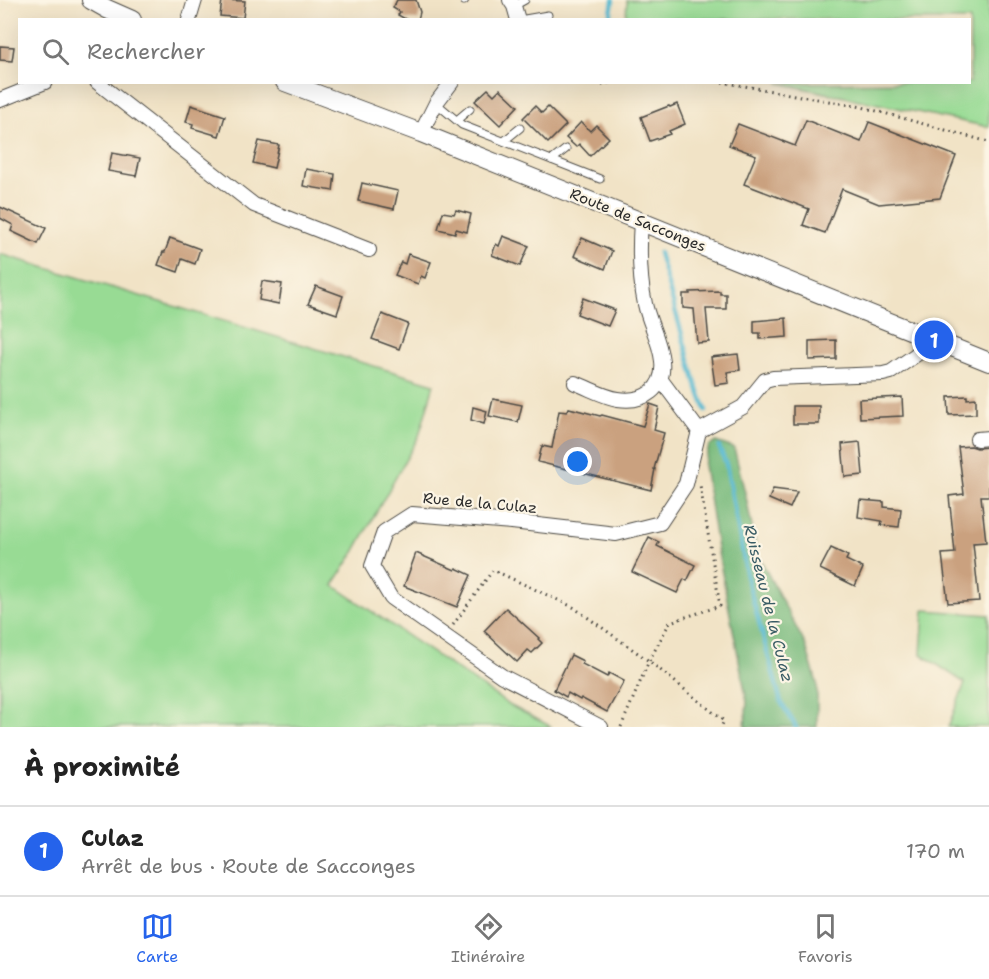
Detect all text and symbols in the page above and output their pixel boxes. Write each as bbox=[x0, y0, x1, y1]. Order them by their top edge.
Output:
search box bbox=[18, 18, 971, 84]
icon: search bbox=[39, 35, 72, 68]
text: Rechercher bbox=[87, 37, 206, 66]
street label: Route de Sacconges bbox=[567, 184, 709, 256]
pin: 1 bbox=[914, 318, 954, 362]
your location bbox=[563, 447, 592, 476]
street label: Rue de la Culaz bbox=[422, 488, 538, 518]
water label: Ruisseau de la Culaz bbox=[739, 522, 798, 684]
text: À proximité bbox=[24, 749, 180, 784]
text: Culaz bbox=[81, 824, 144, 853]
text: 1 bbox=[39, 838, 48, 864]
text: 170 m bbox=[906, 838, 965, 864]
text: Arrêt de bus · Route de Sacconges bbox=[81, 853, 416, 879]
tab: Carte bbox=[136, 910, 178, 967]
tab: Itinéraire bbox=[451, 910, 525, 967]
tab: Favoris bbox=[798, 910, 853, 967]

